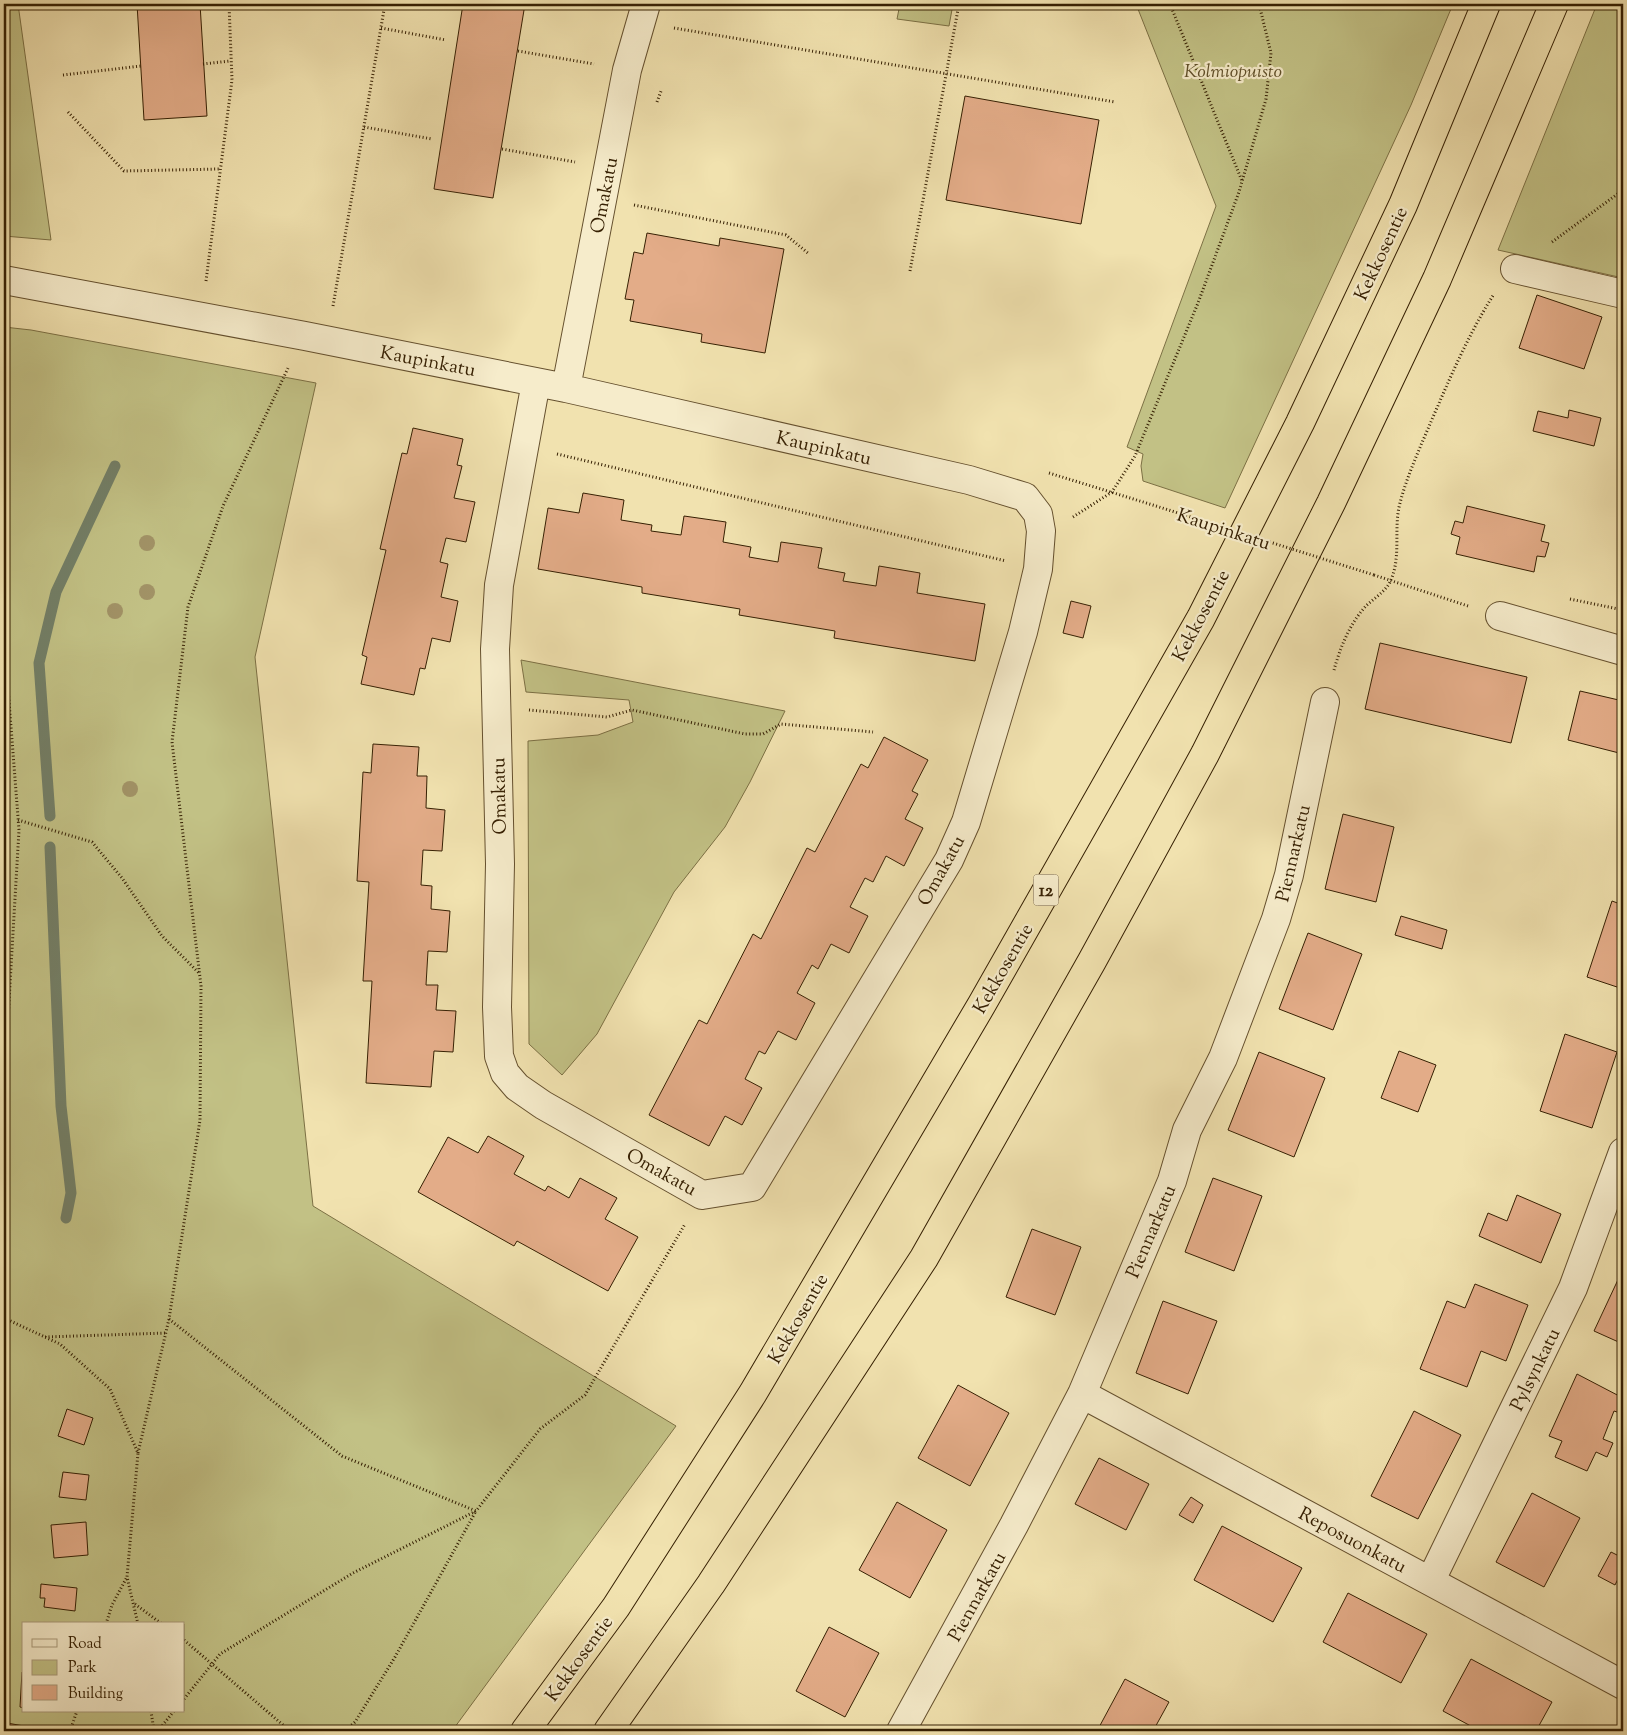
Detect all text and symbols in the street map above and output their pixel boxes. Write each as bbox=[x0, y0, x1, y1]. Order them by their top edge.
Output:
park label: Kolmiopuisto bbox=[1184, 59, 1282, 86]
street label: Omakatu bbox=[585, 155, 626, 236]
street label: Kekkosentie bbox=[1349, 203, 1416, 305]
street label: Kaupinkatu bbox=[377, 340, 478, 385]
street label: Kaupinkatu bbox=[773, 425, 874, 473]
street label: Kaupinkatu bbox=[1173, 503, 1273, 558]
street label: Kekkosentie bbox=[1167, 565, 1238, 667]
street label: Omakatu bbox=[486, 757, 515, 835]
street label: Piennarkatu bbox=[1270, 802, 1319, 905]
street label: Omakatu bbox=[912, 831, 973, 911]
road number: 12 bbox=[1034, 874, 1058, 906]
street label: Kekkosentie bbox=[967, 919, 1041, 1019]
street label: Omakatu bbox=[621, 1143, 701, 1204]
street label: Piennarkatu bbox=[1121, 1181, 1184, 1283]
street label: Kekkosentie bbox=[762, 1269, 836, 1369]
street label: Pylsynkatu bbox=[1504, 1324, 1568, 1416]
street label: Reposuonkatu bbox=[1293, 1501, 1411, 1581]
street label: Piennarkatu bbox=[942, 1547, 1014, 1647]
street label: Kekkosentie bbox=[540, 1611, 621, 1708]
legend bbox=[22, 1622, 185, 1712]
text: Road bbox=[68, 1634, 102, 1655]
text: Park bbox=[68, 1658, 97, 1679]
text: Building bbox=[68, 1684, 123, 1705]

